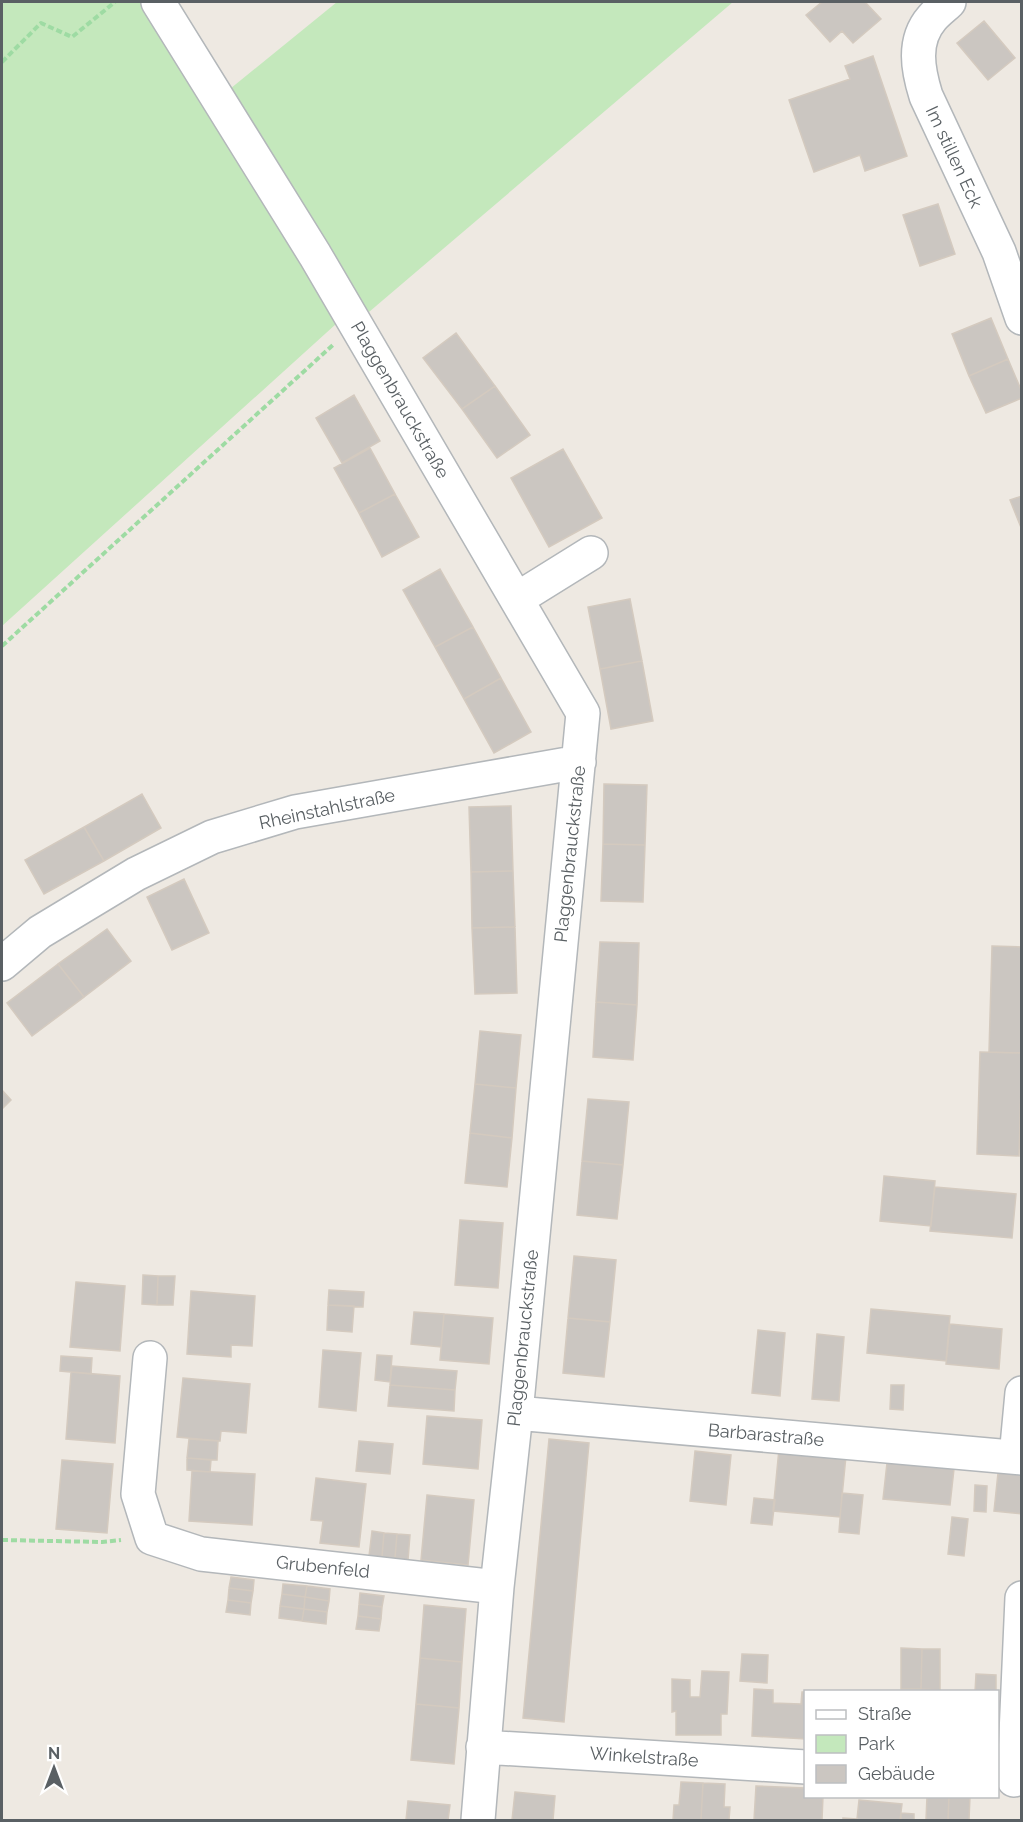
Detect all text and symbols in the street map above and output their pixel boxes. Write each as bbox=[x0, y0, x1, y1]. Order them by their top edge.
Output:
street label: Im stillen Eck bbox=[922, 103, 987, 211]
street label: Plaggenbrauckstraße bbox=[347, 317, 454, 482]
street label: Plaggenbrauckstraße bbox=[550, 764, 589, 943]
street label: Rheinstahlstraße bbox=[257, 784, 397, 833]
street label: Plaggenbrauckstraße bbox=[503, 1248, 542, 1427]
street label: Barbarastraße bbox=[707, 1419, 825, 1450]
street label: Grubenfeld bbox=[275, 1551, 371, 1582]
legend bbox=[804, 1690, 999, 1798]
text: Straße bbox=[858, 1703, 912, 1724]
text: Park bbox=[858, 1733, 895, 1754]
north arrow bbox=[24, 1738, 84, 1798]
street label: Winkelstraße bbox=[589, 1742, 700, 1771]
text: N bbox=[48, 1744, 60, 1763]
text: Gebäude bbox=[858, 1763, 935, 1784]

